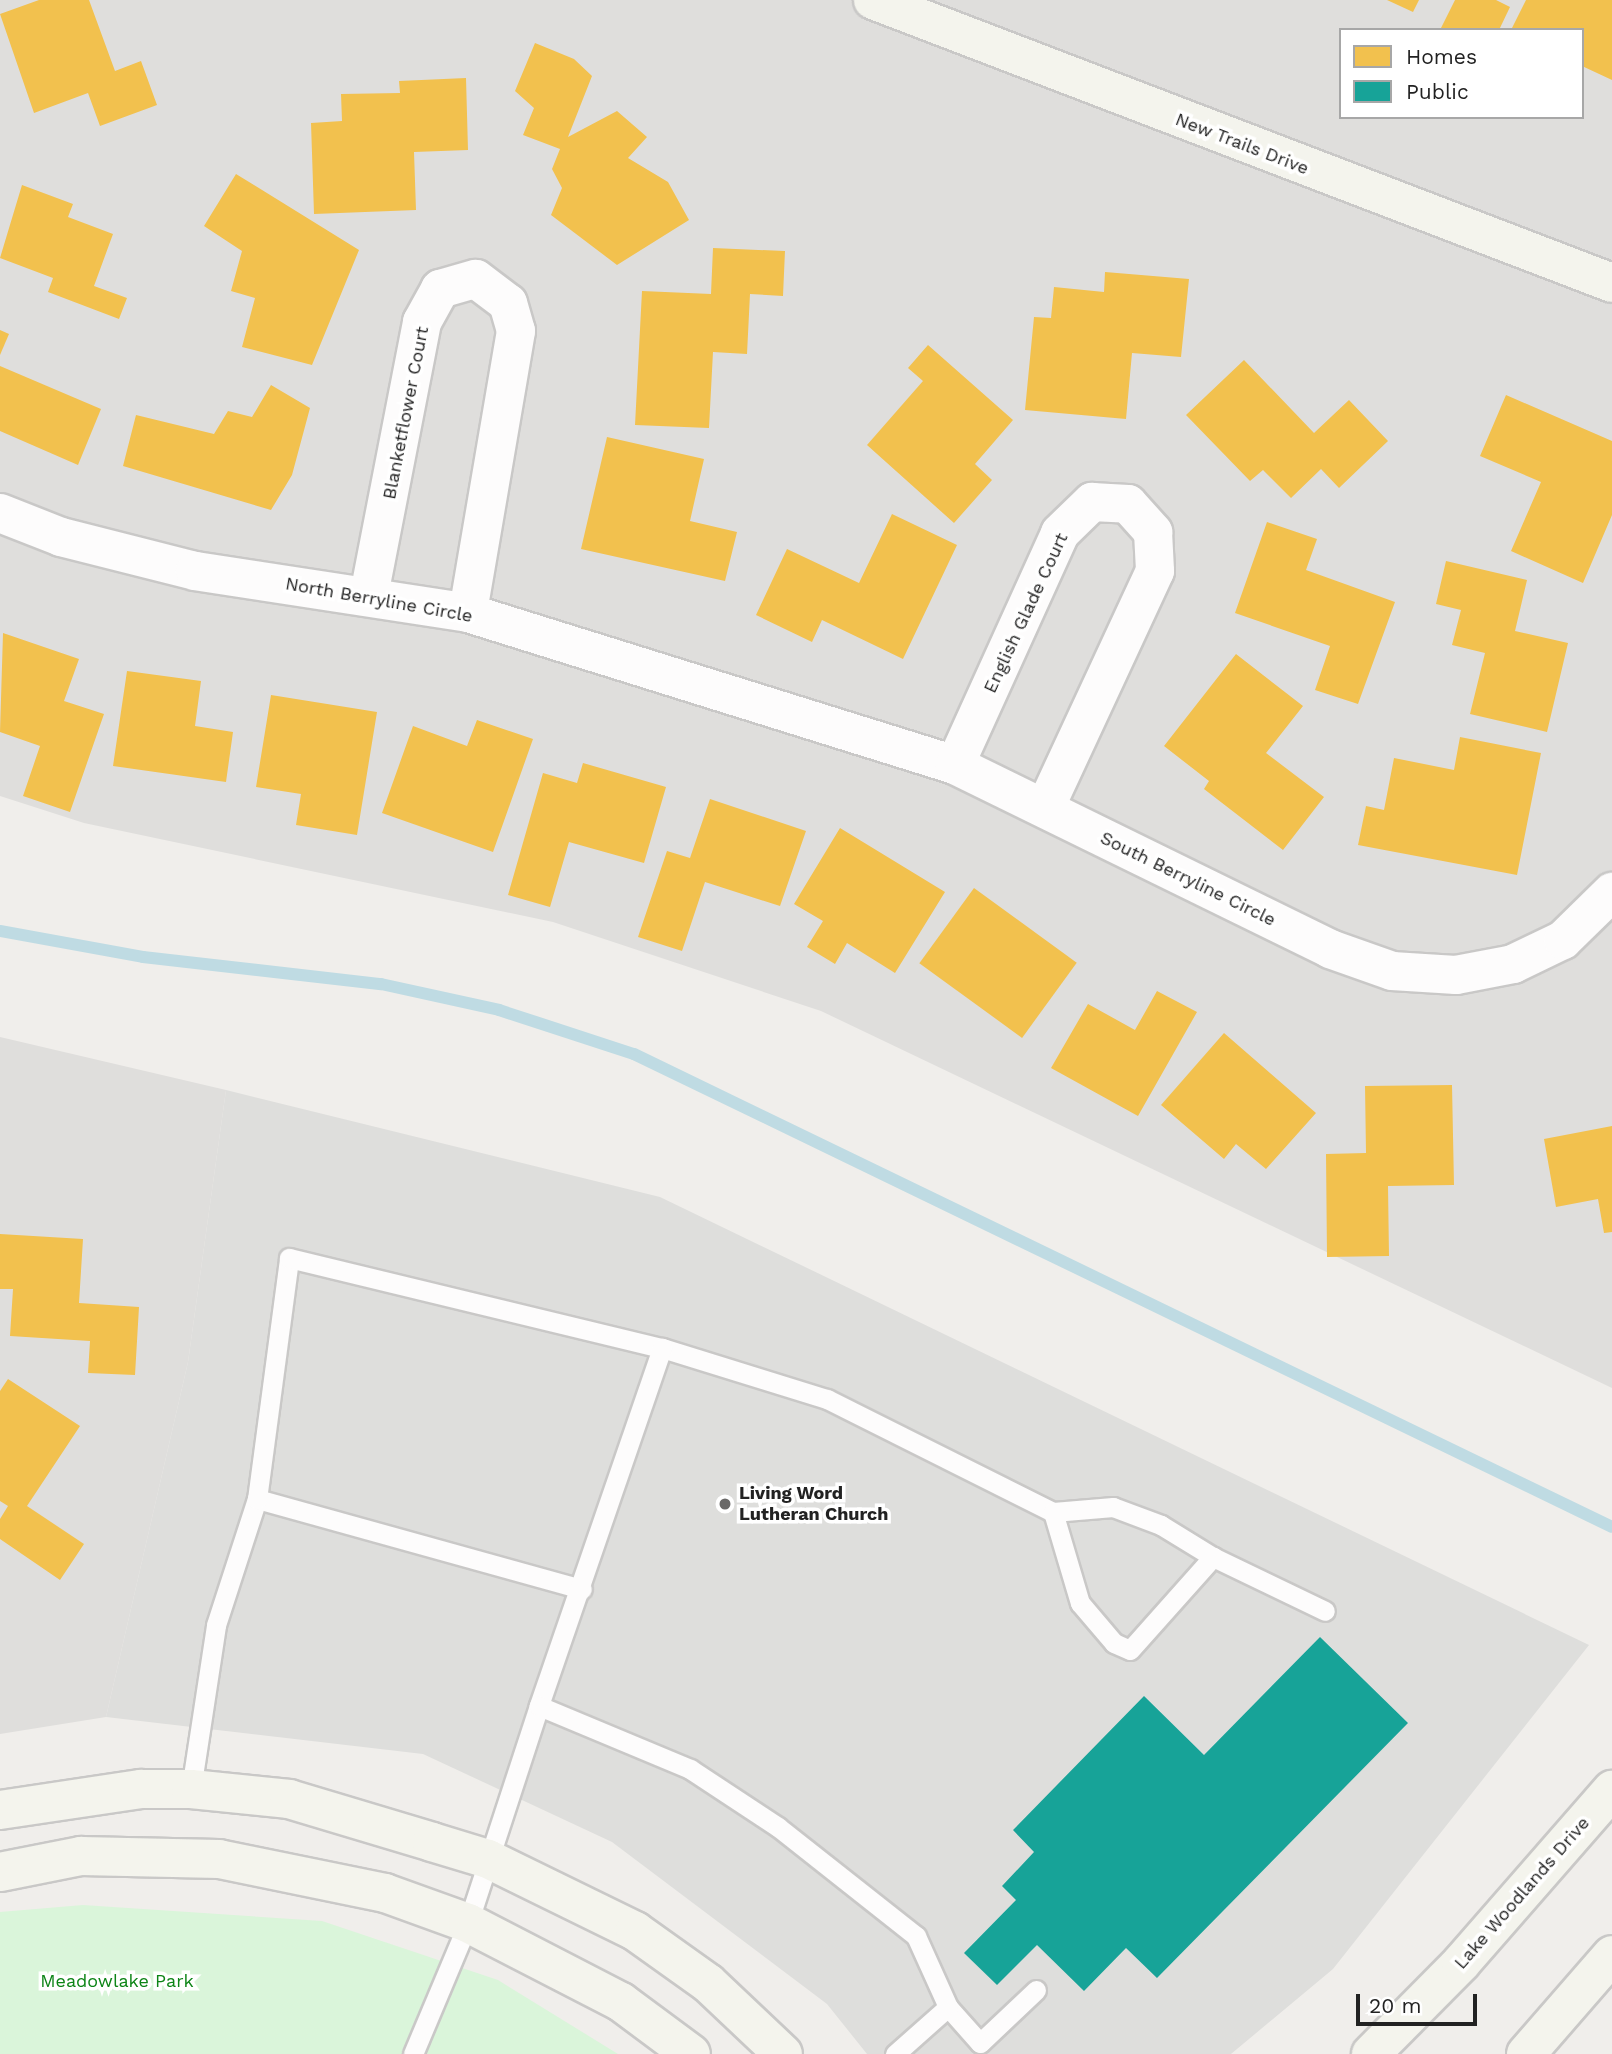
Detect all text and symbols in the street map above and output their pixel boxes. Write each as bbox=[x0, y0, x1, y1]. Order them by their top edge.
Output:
legend bbox=[1339, 28, 1584, 119]
text: Homes bbox=[1406, 44, 1477, 69]
text: Public bbox=[1406, 79, 1469, 104]
street label: New Trails Drive bbox=[1172, 108, 1312, 180]
street label: Blanketflower Court bbox=[379, 325, 433, 501]
street label: English Glade Court bbox=[979, 529, 1073, 697]
street label: North Berryline Circle bbox=[284, 573, 474, 627]
street label: South Berryline Circle bbox=[1097, 827, 1279, 931]
place label: Living Word Lutheran Church bbox=[739, 1483, 888, 1526]
marker: Living Word Lutheran Church bbox=[717, 1496, 733, 1512]
street label: Lake Woodlands Drive bbox=[1450, 1812, 1594, 1974]
park label: Meadowlake Park bbox=[40, 1970, 194, 1992]
scale bar bbox=[1360, 1980, 1481, 2024]
text: 20 m bbox=[1369, 1993, 1421, 2018]

